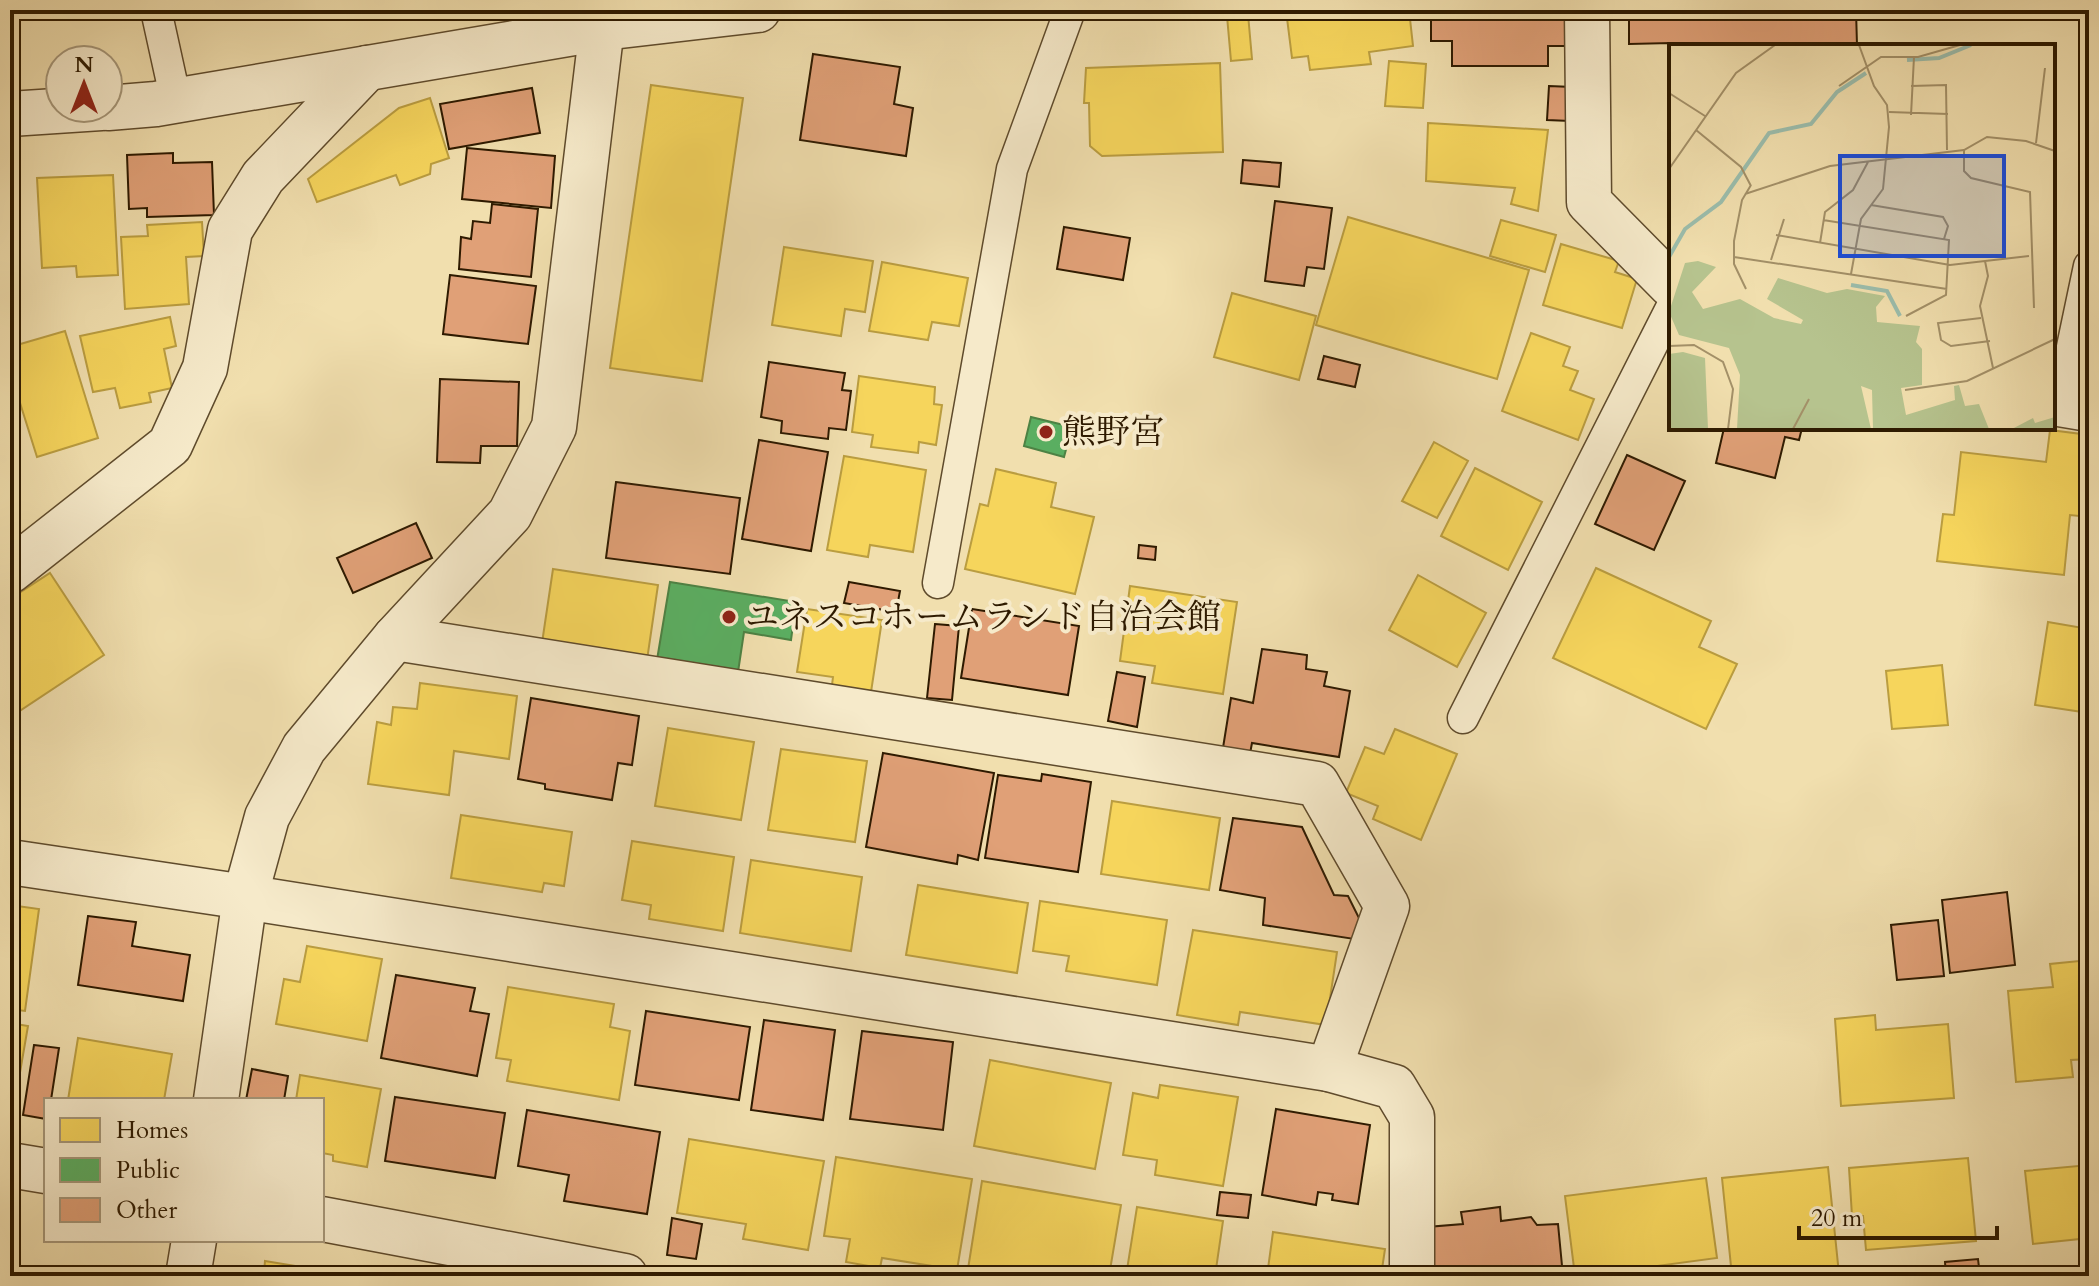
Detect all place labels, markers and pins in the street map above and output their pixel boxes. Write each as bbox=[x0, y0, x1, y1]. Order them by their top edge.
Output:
place label: 熊野宮 bbox=[1062, 409, 1164, 455]
marker: 熊野宮 bbox=[1037, 423, 1055, 441]
place label: ユネスコホームランド自治会館 bbox=[745, 594, 1221, 640]
marker: ユネスコホームランド自治会館 bbox=[720, 608, 738, 626]

